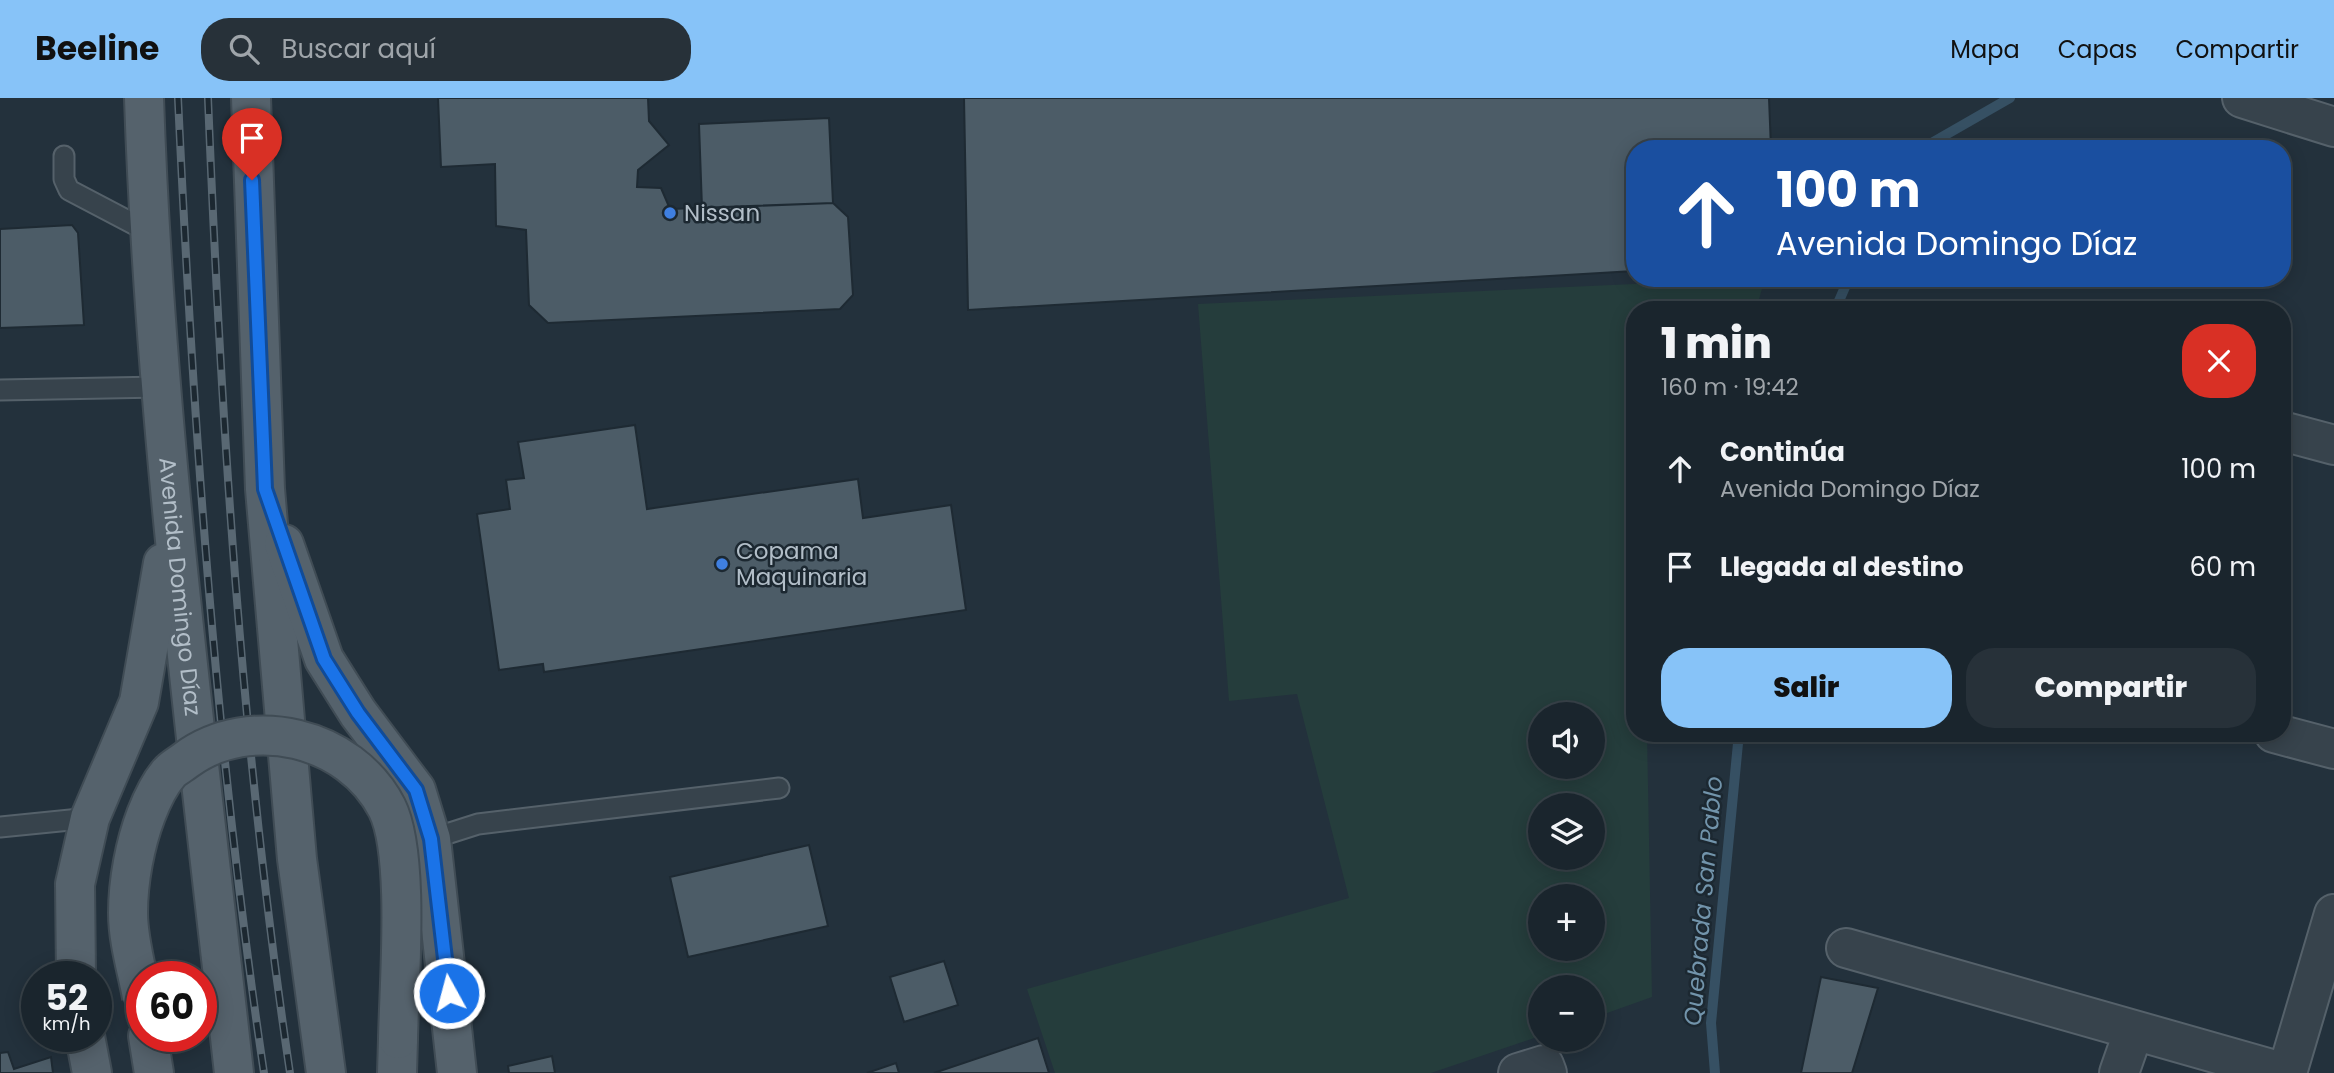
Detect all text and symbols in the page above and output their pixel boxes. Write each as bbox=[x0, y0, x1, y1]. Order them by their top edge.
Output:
search box bbox=[201, 18, 691, 81]
text: Beeline bbox=[35, 25, 159, 72]
icon: search bbox=[225, 30, 263, 68]
text: Buscar aquí bbox=[281, 31, 436, 67]
text: Mapa bbox=[1950, 33, 2020, 66]
text: Capas bbox=[2058, 33, 2137, 66]
text: Compartir bbox=[2175, 33, 2299, 66]
pin bbox=[222, 108, 282, 180]
icon: arrive bbox=[233, 119, 271, 157]
text: 100 m bbox=[1776, 156, 1921, 224]
icon: ahead bbox=[1661, 168, 1752, 259]
place label: Nissan bbox=[684, 197, 760, 229]
marker: Nissan bbox=[662, 205, 678, 221]
text: Avenida Domingo Díaz bbox=[1776, 221, 2137, 266]
text: 1 min bbox=[1661, 314, 1772, 373]
button: close bbox=[2182, 324, 2256, 398]
text: 160 m · 19:42 bbox=[1661, 371, 1799, 403]
text: Continúa bbox=[1720, 434, 1845, 470]
icon: ahead bbox=[1661, 450, 1699, 488]
text: 100 m bbox=[2181, 451, 2256, 487]
street label: Avenida Domingo Díaz bbox=[151, 456, 209, 718]
text: Avenida Domingo Díaz bbox=[1720, 473, 1980, 505]
place label: Copama Maquinaria bbox=[736, 535, 867, 593]
icon: arrive bbox=[1661, 548, 1699, 586]
text: Llegada al destino bbox=[1720, 549, 1964, 585]
text: 60 m bbox=[2189, 549, 2256, 585]
marker: Copama Maquinaria bbox=[714, 556, 730, 572]
button: Salir bbox=[1661, 648, 1952, 728]
button: Compartir bbox=[1966, 648, 2256, 728]
map controls bbox=[1528, 702, 1605, 1052]
button: sound bbox=[1528, 702, 1605, 779]
water label: Quebrada San Pablo bbox=[1676, 775, 1730, 1027]
button: layers bbox=[1528, 793, 1605, 870]
button: + bbox=[1528, 884, 1605, 961]
position arrow bbox=[412, 956, 486, 1030]
speed limit sign: 60 bbox=[126, 961, 217, 1052]
text: 52 bbox=[45, 973, 88, 1022]
button: − bbox=[1528, 975, 1605, 1052]
text: km/h bbox=[43, 1011, 90, 1036]

